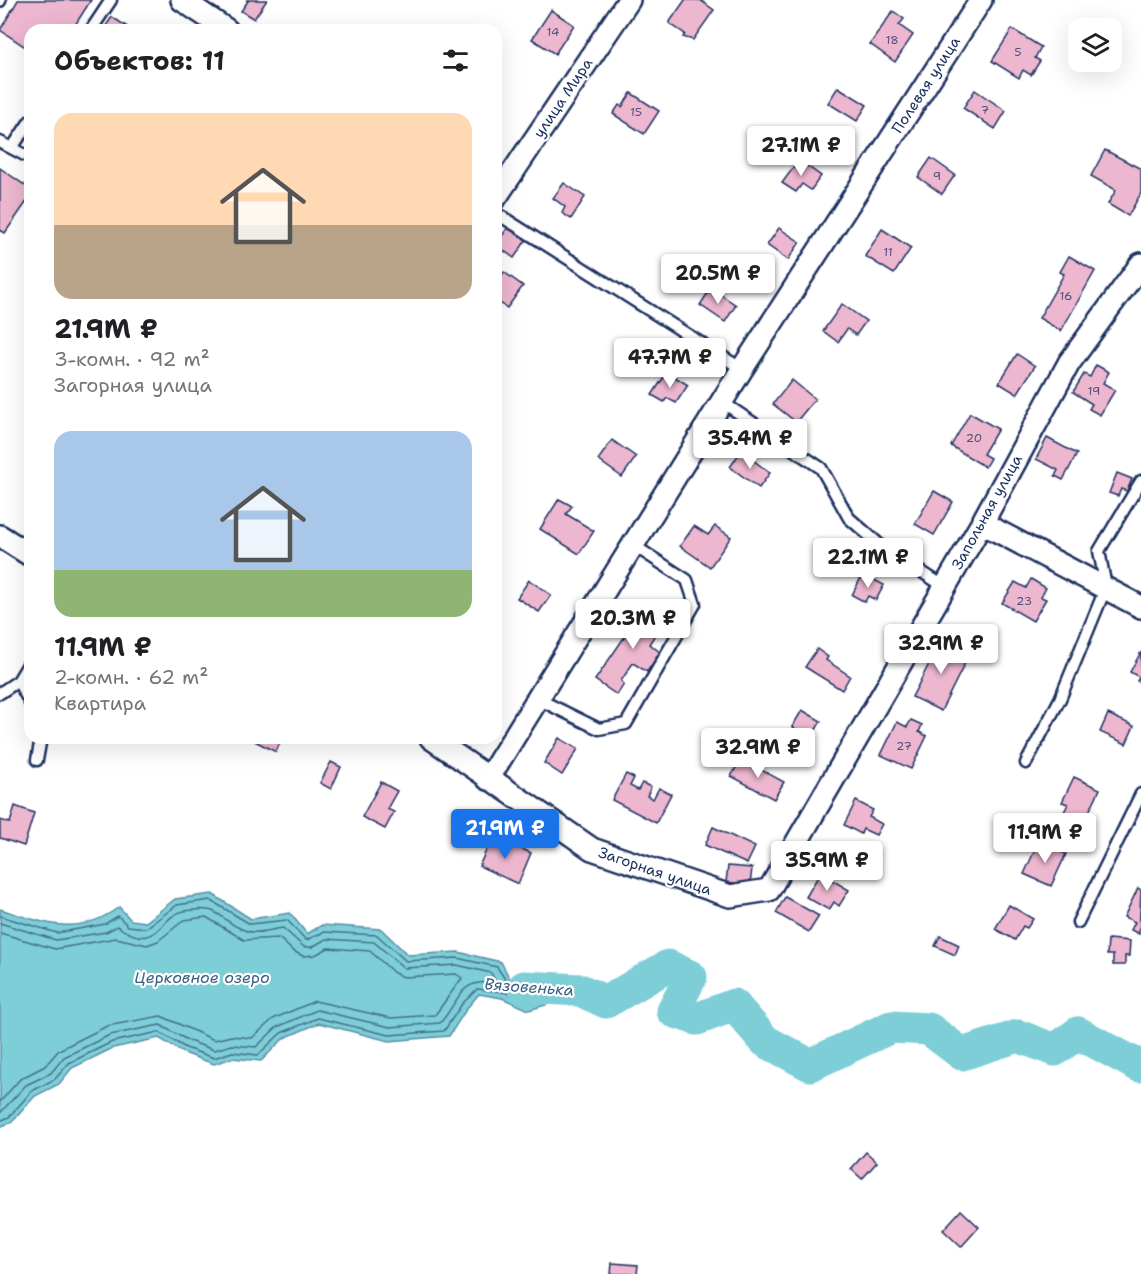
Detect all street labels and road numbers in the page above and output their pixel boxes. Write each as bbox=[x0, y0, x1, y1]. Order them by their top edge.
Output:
street label: Полевая улица bbox=[887, 32, 965, 137]
street label: улица Мира bbox=[529, 54, 598, 142]
street label: Запольная улица bbox=[947, 450, 1027, 573]
street label: Загорная улица bbox=[596, 842, 715, 900]

